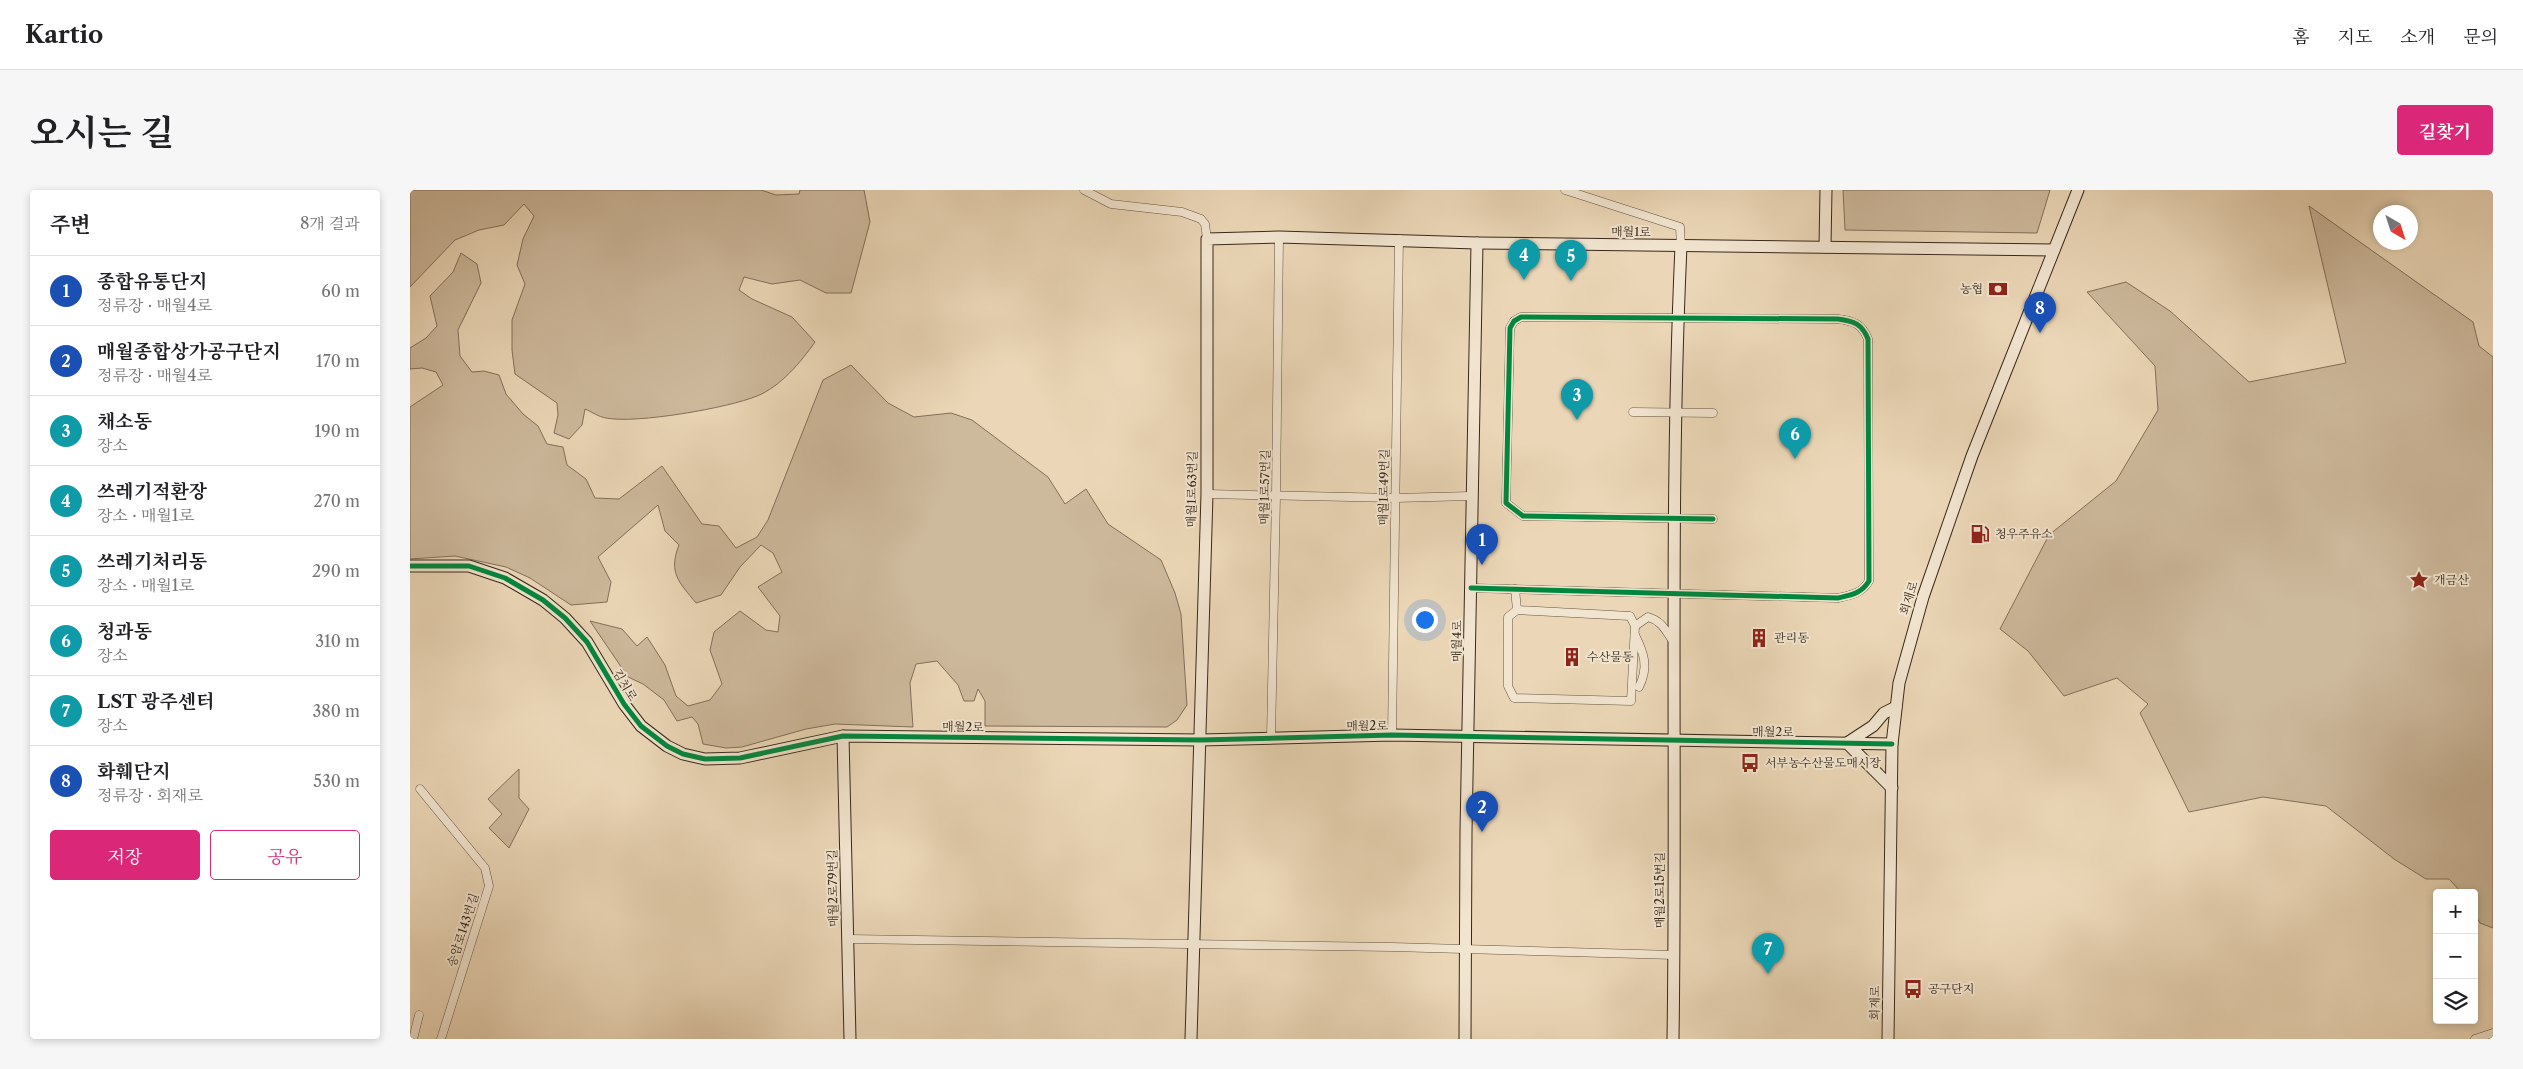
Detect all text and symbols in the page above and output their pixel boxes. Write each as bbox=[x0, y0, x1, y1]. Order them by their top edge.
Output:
text: Kartio bbox=[25, 20, 103, 49]
text: 홈 bbox=[2292, 26, 2310, 48]
text: 지도 bbox=[2338, 26, 2372, 48]
text: 소개 bbox=[2400, 26, 2435, 48]
text: 문의 bbox=[2463, 26, 2498, 48]
button: 길찾기 bbox=[2397, 105, 2493, 155]
text: 오시는 길 bbox=[30, 111, 174, 154]
north arrow bbox=[2373, 205, 2418, 250]
text: 주변 bbox=[50, 212, 91, 237]
text: 8개 결과 bbox=[300, 213, 360, 233]
street label: 매월1로 bbox=[1611, 224, 1651, 239]
pin: 4 bbox=[1508, 239, 1540, 280]
pin: 5 bbox=[1555, 240, 1587, 281]
text: 종합유통단지 bbox=[97, 270, 207, 293]
bank icon: 농협 bbox=[1987, 278, 2009, 300]
text: 1 bbox=[62, 281, 70, 301]
text: 60 m bbox=[321, 281, 360, 301]
place label: 농협 bbox=[1960, 281, 1983, 296]
pin: 8 bbox=[2024, 292, 2056, 333]
text: 정류장 · 매월4로 bbox=[97, 295, 212, 315]
text: 매월종합상가공구단지 bbox=[97, 340, 281, 363]
text: 2 bbox=[61, 351, 71, 371]
text: 170 m bbox=[316, 351, 360, 371]
text: 정류장 · 매월4로 bbox=[97, 365, 212, 385]
pin: 3 bbox=[1561, 379, 1593, 420]
text: 채소동 bbox=[97, 410, 152, 433]
pin: 6 bbox=[1779, 418, 1811, 459]
text: 3 bbox=[61, 421, 71, 441]
text: 190 m bbox=[315, 421, 360, 441]
text: 장소 bbox=[97, 435, 128, 455]
street label: 매월1로49번길 bbox=[1375, 448, 1392, 526]
street label: 매월1로57번길 bbox=[1256, 449, 1273, 525]
street label: 매월1로63번길 bbox=[1183, 451, 1200, 527]
text: 쓰레기적환장 bbox=[97, 480, 207, 503]
text: 4 bbox=[61, 491, 71, 511]
text: 270 m bbox=[314, 491, 360, 511]
text: 장소 · 매월1로 bbox=[97, 505, 194, 525]
fuel station icon: 청우주유소 bbox=[1969, 523, 1991, 545]
pin: 1 bbox=[1466, 524, 1498, 565]
place label: 청우주유소 bbox=[1995, 526, 2053, 541]
text: 쓰레기처리동 bbox=[97, 550, 207, 573]
text: 5 bbox=[62, 561, 70, 581]
text: 290 m bbox=[312, 561, 360, 581]
place icon: 개금산 bbox=[2408, 569, 2430, 591]
place label: 개금산 bbox=[2434, 572, 2469, 587]
text: 장소 · 매월1로 bbox=[97, 575, 194, 595]
street label: 회재로 bbox=[1896, 579, 1921, 617]
your location bbox=[1412, 607, 1438, 633]
text: 청과동 bbox=[97, 620, 152, 643]
street label: 매월4로 bbox=[1449, 620, 1464, 662]
building icon: 관리동 bbox=[1748, 627, 1770, 649]
place label: 관리동 bbox=[1774, 630, 1809, 645]
text: 6 bbox=[61, 631, 71, 651]
text: 310 m bbox=[315, 631, 360, 651]
text: 장소 bbox=[97, 645, 128, 665]
building icon: 수산물동 bbox=[1561, 646, 1583, 668]
place label: 수산물동 bbox=[1587, 649, 1634, 664]
street label: 김치로 bbox=[610, 666, 641, 704]
text: LST 광주센터 bbox=[97, 690, 215, 713]
text: 7 bbox=[62, 701, 70, 721]
text: 380 m bbox=[312, 701, 360, 721]
text: 장소 bbox=[97, 715, 128, 735]
street label: 매월2로 bbox=[1346, 718, 1388, 733]
street label: 매월2로 bbox=[942, 719, 984, 734]
street label: 매월2로 bbox=[1752, 724, 1794, 739]
bus stop icon: 서부농수산물도매시장 bbox=[1739, 752, 1761, 774]
place label: 서부농수산물도매시장 bbox=[1765, 755, 1881, 770]
text: 화훼단지 bbox=[97, 760, 170, 783]
text: 8 bbox=[61, 771, 71, 791]
text: 530 m bbox=[313, 771, 360, 791]
text: 정류장 · 회재로 bbox=[97, 785, 203, 805]
pin: 2 bbox=[1466, 791, 1498, 832]
button: 저장 bbox=[50, 830, 200, 880]
button: 공유 bbox=[210, 830, 360, 880]
street label: 매월2로79번길 bbox=[824, 849, 841, 927]
street label: 매월2로15번길 bbox=[1652, 852, 1667, 928]
map controls bbox=[2433, 889, 2478, 1024]
button: + bbox=[2433, 889, 2478, 934]
street label: 송암로143번길 bbox=[444, 891, 481, 969]
pin: 7 bbox=[1752, 933, 1784, 974]
button: − bbox=[2433, 934, 2478, 979]
bus stop icon: 공구단지 bbox=[1902, 978, 1924, 1000]
button: layers bbox=[2433, 979, 2478, 1024]
place label: 공구단지 bbox=[1928, 981, 1974, 996]
street label: 회재로 bbox=[1867, 985, 1882, 1021]

